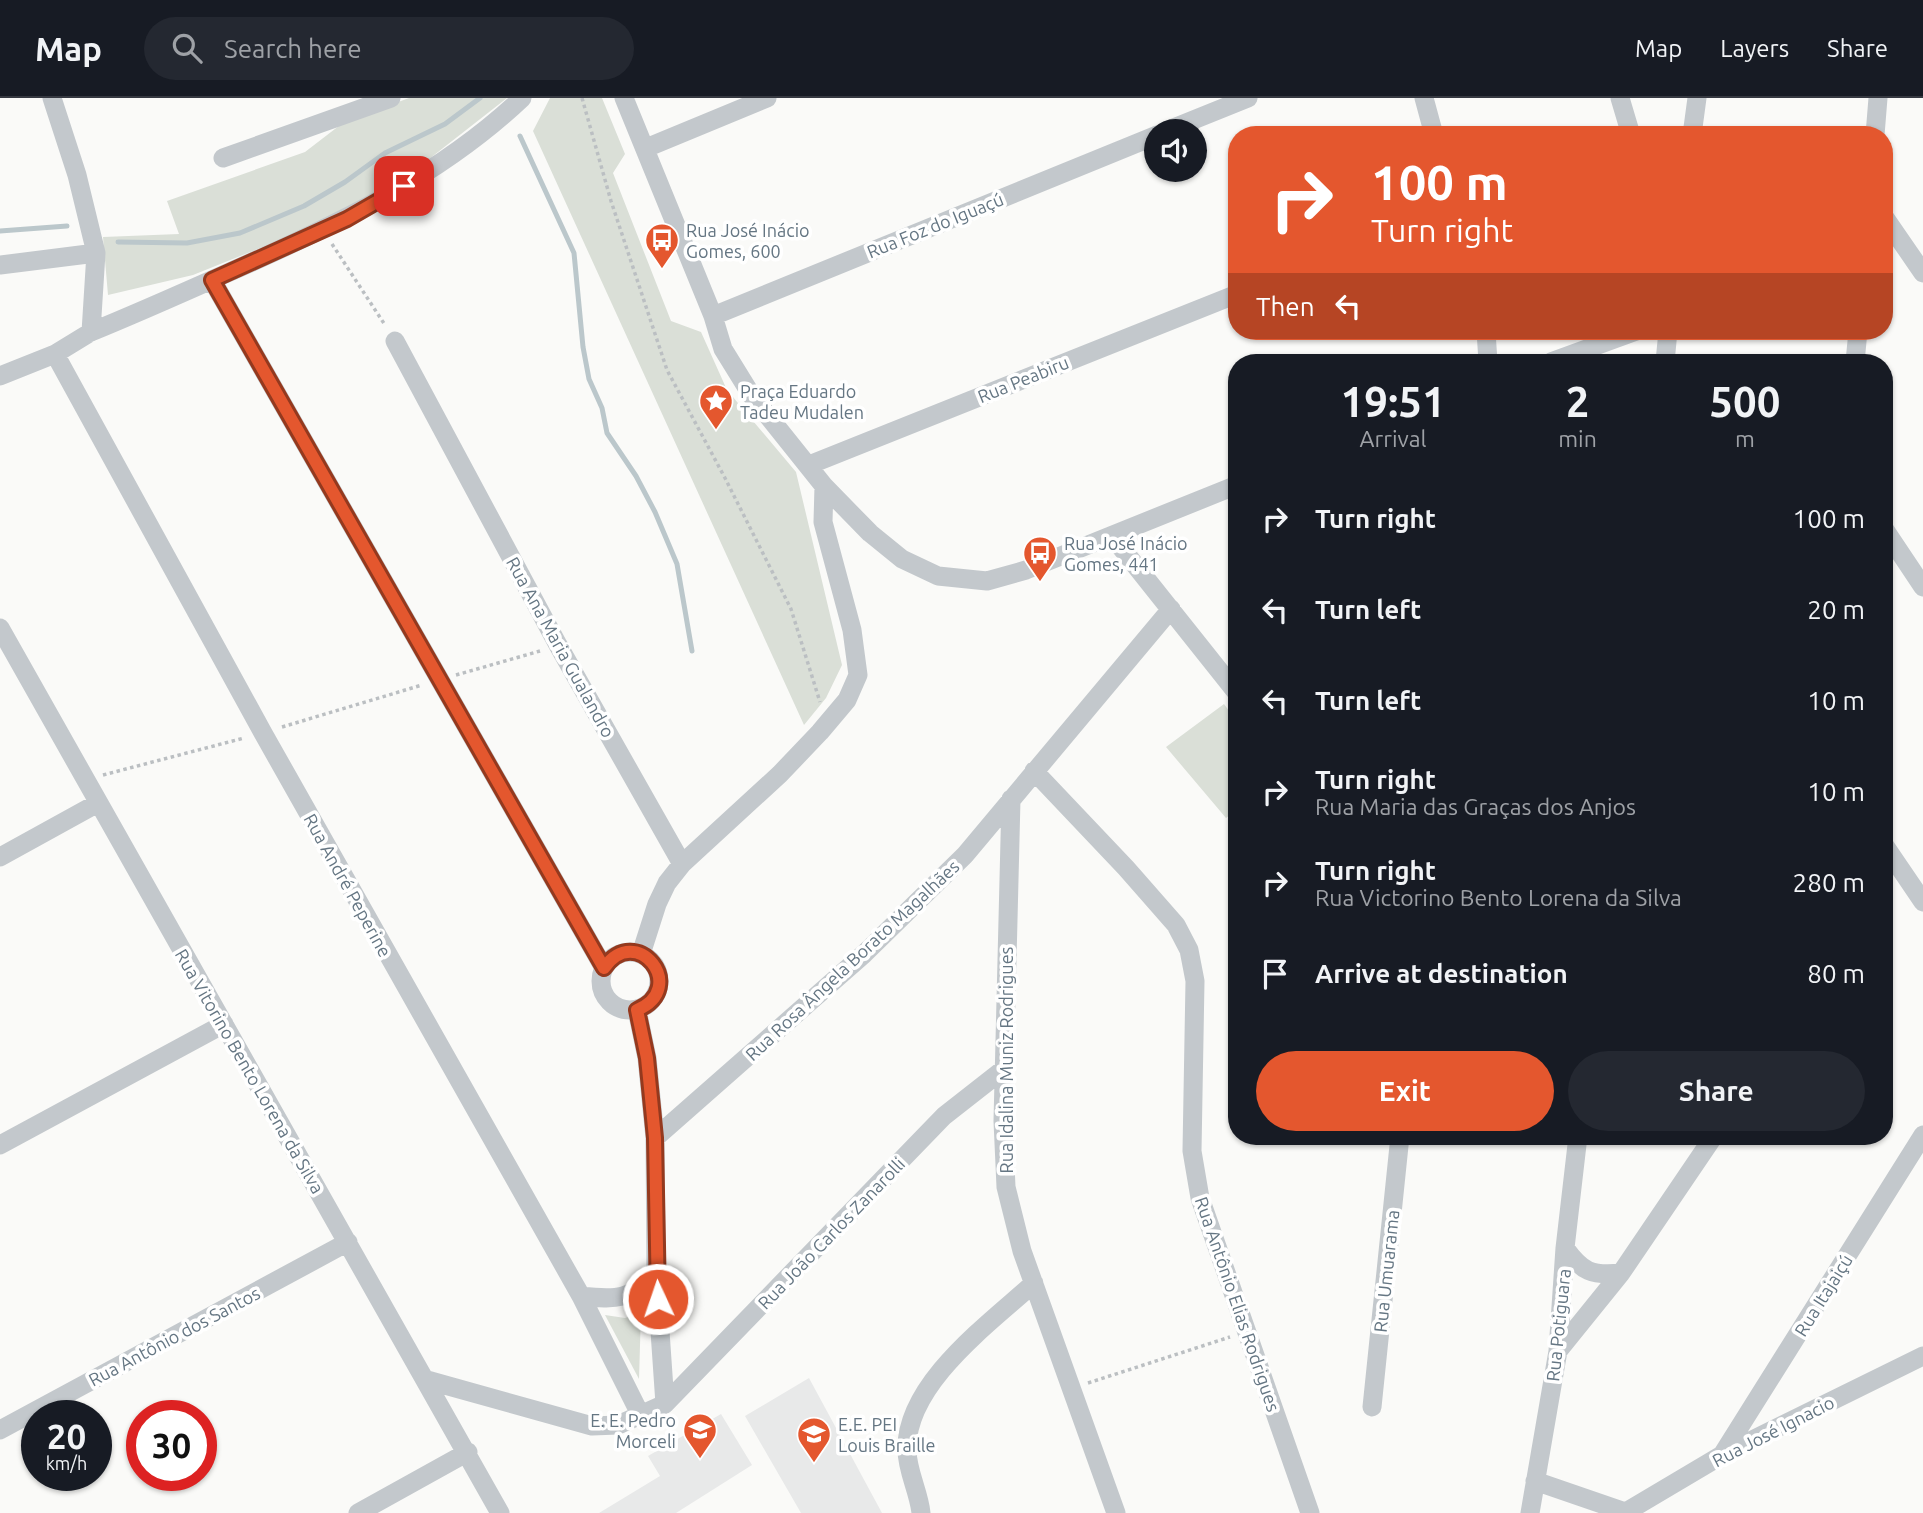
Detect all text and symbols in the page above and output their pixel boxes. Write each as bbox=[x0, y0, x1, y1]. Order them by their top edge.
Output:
search box bbox=[144, 17, 634, 80]
icon: search bbox=[168, 29, 206, 67]
text: Map bbox=[35, 30, 102, 67]
text: Search here bbox=[224, 34, 362, 63]
text: Map bbox=[1635, 35, 1682, 62]
text: Layers bbox=[1720, 35, 1789, 62]
text: Share bbox=[1827, 35, 1888, 62]
map controls bbox=[1144, 119, 1207, 182]
button: sound bbox=[1144, 119, 1207, 182]
icon: right bbox=[1256, 154, 1347, 245]
text: 100 m bbox=[1371, 154, 1508, 209]
pin bbox=[374, 156, 434, 216]
icon: arrive bbox=[385, 167, 423, 205]
street label: Rua Foz do Iguaçú bbox=[864, 188, 1006, 262]
text: Turn right bbox=[1371, 212, 1513, 248]
place label: Rua José Inácio Gomes, 600 bbox=[686, 220, 810, 261]
bus stop icon: Rua José Inácio Gomes, 600 bbox=[643, 221, 681, 270]
icon: left bbox=[1329, 287, 1367, 325]
text: Then bbox=[1256, 292, 1315, 321]
street label: Rua Peabiru bbox=[975, 352, 1071, 406]
text: 19:51 bbox=[1341, 378, 1446, 425]
text: 2 bbox=[1566, 378, 1589, 425]
text: 500 bbox=[1709, 378, 1780, 425]
place label: Praça Eduardo Tadeu Mudalen bbox=[740, 381, 864, 422]
place icon: Praça Eduardo Tadeu Mudalen bbox=[697, 382, 735, 431]
text: Arrival bbox=[1360, 426, 1427, 451]
text: min bbox=[1558, 426, 1597, 451]
text: m bbox=[1735, 426, 1755, 451]
icon: right bbox=[1256, 500, 1294, 538]
text: Turn right bbox=[1315, 504, 1436, 533]
text: 100 m bbox=[1793, 504, 1865, 533]
place label: Rua José Inácio Gomes, 441 bbox=[1064, 533, 1188, 574]
bus stop icon: Rua José Inácio Gomes, 441 bbox=[1021, 534, 1059, 583]
street label: Rua Ana Maria Gualandro bbox=[503, 553, 619, 741]
icon: left bbox=[1256, 591, 1294, 629]
text: Turn left bbox=[1315, 595, 1421, 624]
text: 20 m bbox=[1807, 595, 1865, 624]
icon: left bbox=[1256, 682, 1294, 720]
text: Turn left bbox=[1315, 686, 1421, 715]
text: 10 m bbox=[1807, 686, 1865, 715]
text: Turn right bbox=[1315, 765, 1436, 794]
icon: right bbox=[1256, 773, 1294, 811]
text: 10 m bbox=[1807, 777, 1865, 806]
text: Rua Maria das Graças dos Anjos bbox=[1315, 794, 1636, 819]
street label: Rua André Peperine bbox=[300, 810, 396, 960]
street label: Rua Rosa Ângela Borato Magalhães bbox=[741, 855, 963, 1064]
text: Turn right bbox=[1315, 856, 1436, 885]
icon: right bbox=[1256, 864, 1294, 902]
text: 280 m bbox=[1793, 868, 1865, 897]
text: Rua Victorino Bento Lorena da Silva bbox=[1315, 885, 1682, 910]
street label: Rua Vitorino Bento Lorena da Silva bbox=[172, 945, 328, 1197]
street label: Rua Idalina Muniz Rodrigues bbox=[996, 946, 1016, 1173]
icon: arrive bbox=[1256, 955, 1294, 993]
text: Arrive at destination bbox=[1315, 959, 1568, 988]
text: 80 m bbox=[1807, 959, 1865, 988]
button: Exit bbox=[1256, 1051, 1554, 1131]
button: Share bbox=[1568, 1051, 1865, 1131]
street label: Rua João Carlos Zanarolli bbox=[753, 1153, 909, 1313]
street label: Rua Antônio Elias Rodrigues bbox=[1192, 1194, 1284, 1414]
street label: Rua Umuarama bbox=[1370, 1209, 1402, 1333]
street label: Rua Itajaiçú bbox=[1790, 1251, 1856, 1339]
position arrow bbox=[621, 1262, 695, 1336]
street label: Rua Potiguara bbox=[1542, 1268, 1574, 1382]
street label: Rua Antônio dos Santos bbox=[85, 1282, 263, 1390]
street label: Rua José Ignacio bbox=[1709, 1392, 1837, 1470]
speed limit sign: 30 bbox=[126, 1400, 217, 1491]
place label: E. E. Pedro Morceli bbox=[590, 1410, 676, 1451]
school or university icon: E. E. Pedro Morceli bbox=[681, 1411, 719, 1460]
place label: E.E. PEI Louis Braille bbox=[838, 1414, 936, 1455]
school or university icon: E.E. PEI Louis Braille bbox=[795, 1415, 833, 1464]
text: 20 bbox=[47, 1416, 86, 1456]
text: km/h bbox=[46, 1453, 87, 1473]

